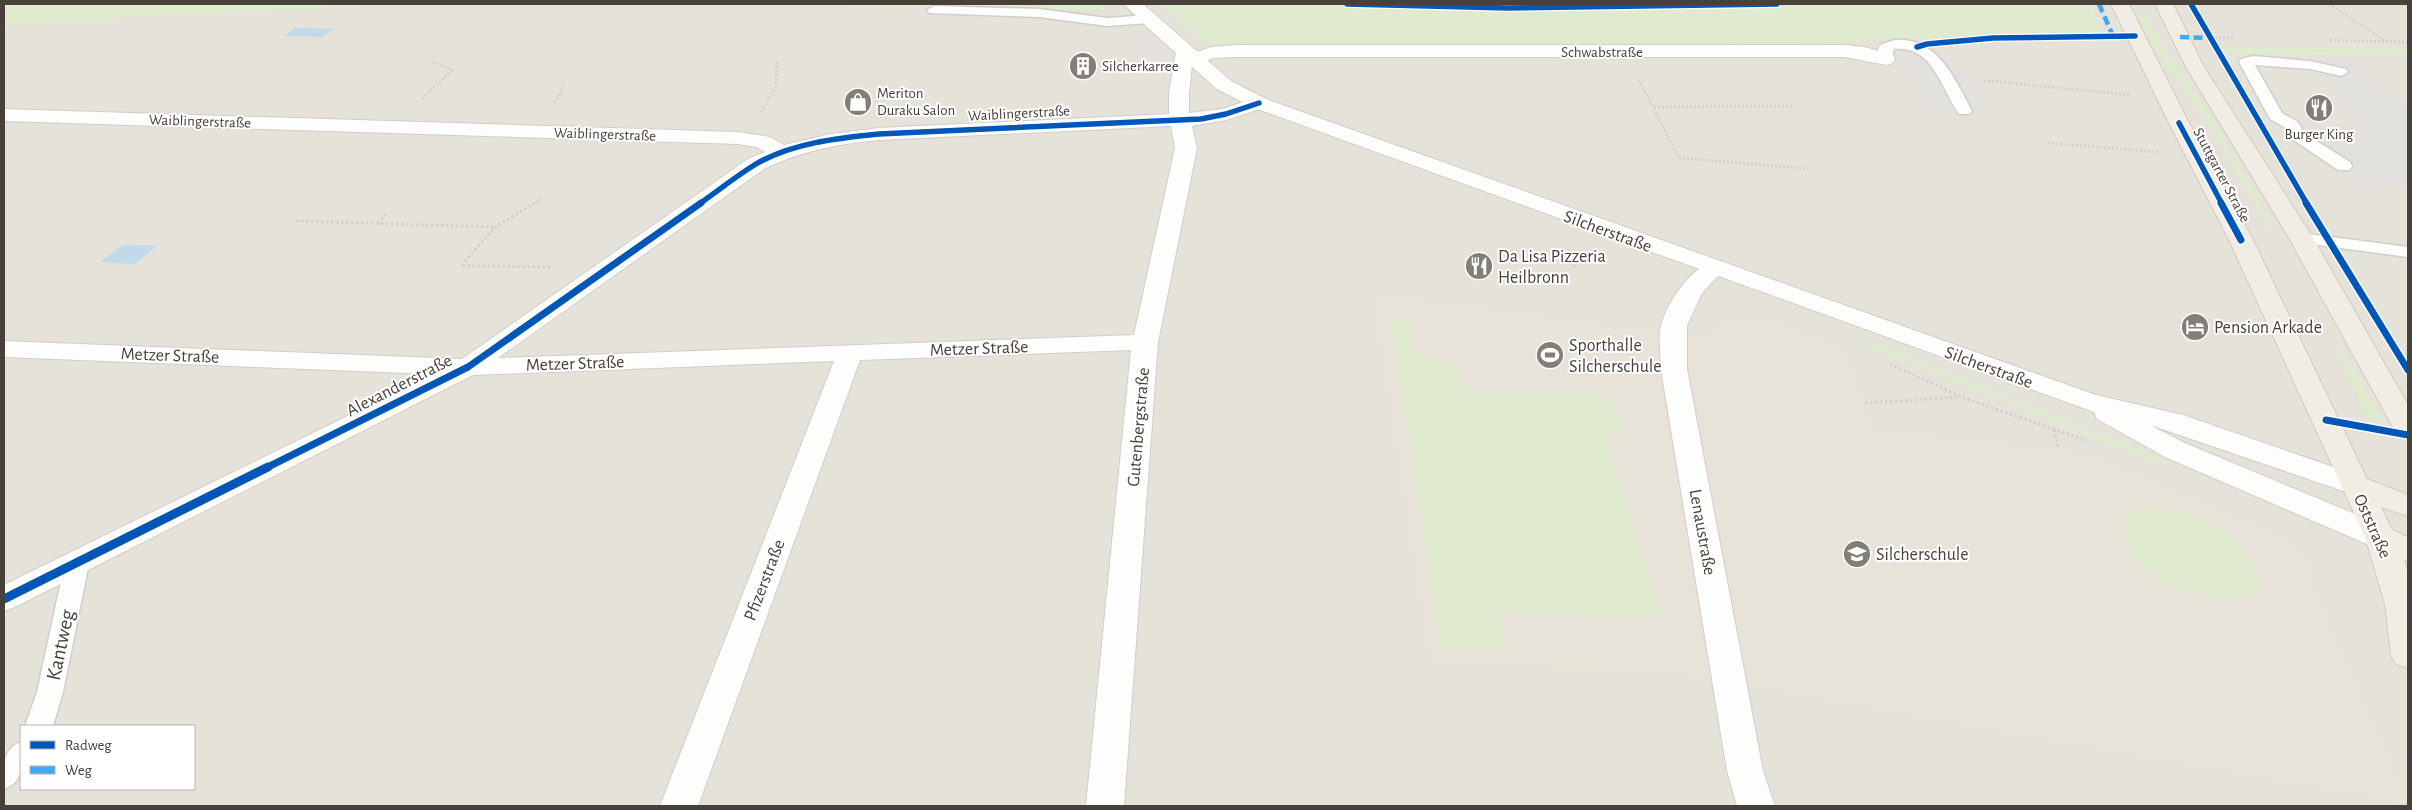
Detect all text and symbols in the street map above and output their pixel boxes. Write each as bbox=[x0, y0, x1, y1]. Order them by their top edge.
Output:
street label: Schwabstraße bbox=[1561, 45, 1643, 60]
building icon: Silcherkarree bbox=[1068, 51, 1098, 81]
place label: Silcherkarree bbox=[1102, 59, 1179, 74]
place label: Meriton Duraku Salon bbox=[877, 86, 955, 118]
shop icon: Meriton Duraku Salon bbox=[843, 87, 873, 117]
restaurant icon: Burger King bbox=[2304, 93, 2334, 123]
street label: Waiblingerstraße bbox=[968, 103, 1071, 124]
street label: Waiblingerstraße bbox=[149, 112, 251, 131]
street label: Waiblingerstraße bbox=[554, 125, 656, 144]
street label: Stuttgarter Straße bbox=[2190, 125, 2253, 225]
place label: Burger King bbox=[2285, 127, 2354, 142]
street label: Silcherstraße bbox=[1561, 208, 1654, 256]
place label: Da Lisa Pizzeria Heilbronn bbox=[1498, 248, 1606, 287]
restaurant icon: Da Lisa Pizzeria Heilbronn bbox=[1464, 251, 1494, 281]
hotel icon: Pension Arkade bbox=[2180, 312, 2210, 342]
place label: Pension Arkade bbox=[2214, 319, 2322, 337]
place label: Sporthalle Silcherschule bbox=[1569, 337, 1662, 376]
street label: Metzer Straße bbox=[929, 338, 1029, 360]
sports icon: Sporthalle Silcherschule bbox=[1535, 340, 1565, 370]
street label: Silcherstraße bbox=[1942, 344, 2035, 392]
street label: Metzer Straße bbox=[120, 345, 220, 367]
street label: Alexanderstraße bbox=[344, 352, 455, 420]
street label: Metzer Straße bbox=[525, 353, 625, 375]
street label: Gutenbergstraße bbox=[1125, 367, 1153, 487]
street label: Lenaustraße bbox=[1686, 488, 1718, 577]
street label: Oststraße bbox=[2350, 491, 2394, 561]
street label: Pfizerstraße bbox=[741, 537, 789, 623]
school or university icon: Silcherschule bbox=[1842, 539, 1872, 569]
place label: Silcherschule bbox=[1876, 546, 1969, 564]
street label: Kantweg bbox=[43, 607, 78, 682]
legend bbox=[20, 725, 195, 790]
text: Radweg bbox=[65, 738, 112, 753]
text: Weg bbox=[65, 763, 93, 778]

